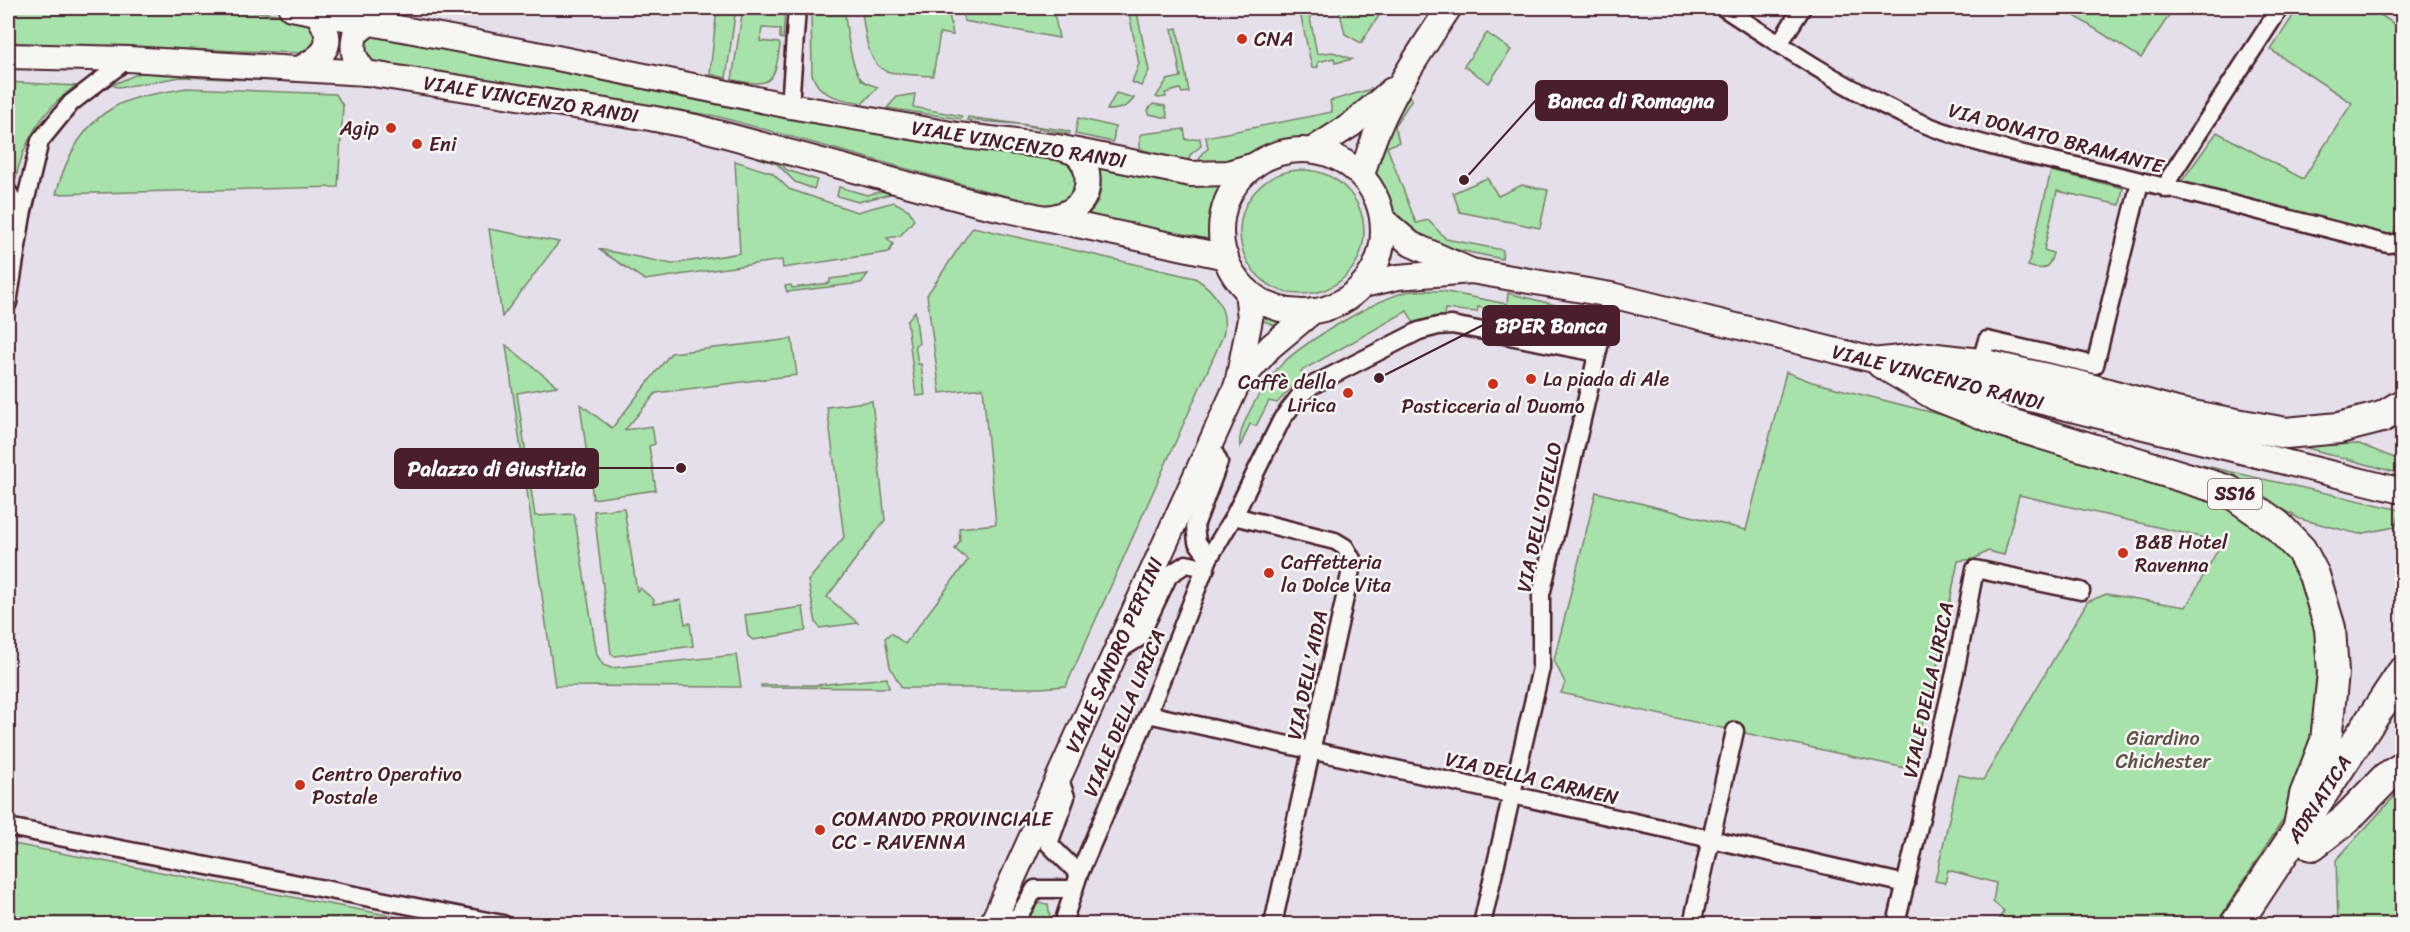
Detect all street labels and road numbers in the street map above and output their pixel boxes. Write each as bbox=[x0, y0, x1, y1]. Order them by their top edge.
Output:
street label: VIALE VINCENZO RANDI bbox=[421, 65, 641, 134]
street label: VIA DONATO BRAMANTE bbox=[1944, 93, 2169, 185]
street label: VIALE VINCENZO RANDI bbox=[909, 110, 1129, 179]
street label: VIALE VINCENZO RANDI bbox=[1828, 334, 2047, 421]
street label: VIA DELL'OTELLO bbox=[1506, 439, 1573, 596]
road number: SS16 bbox=[2208, 479, 2262, 509]
street label: VIALE SANDRO PERTINI bbox=[1056, 552, 1173, 759]
street label: VIALE DELLA LIRICA bbox=[1893, 599, 1964, 781]
street label: VIA DELL'AIDA bbox=[1277, 607, 1338, 743]
street label: VIALE DELLA LIRICA bbox=[1073, 624, 1176, 802]
street label: VIA DELLA CARMEN bbox=[1442, 742, 1622, 815]
street label: ADRIATICA bbox=[2277, 748, 2361, 851]

